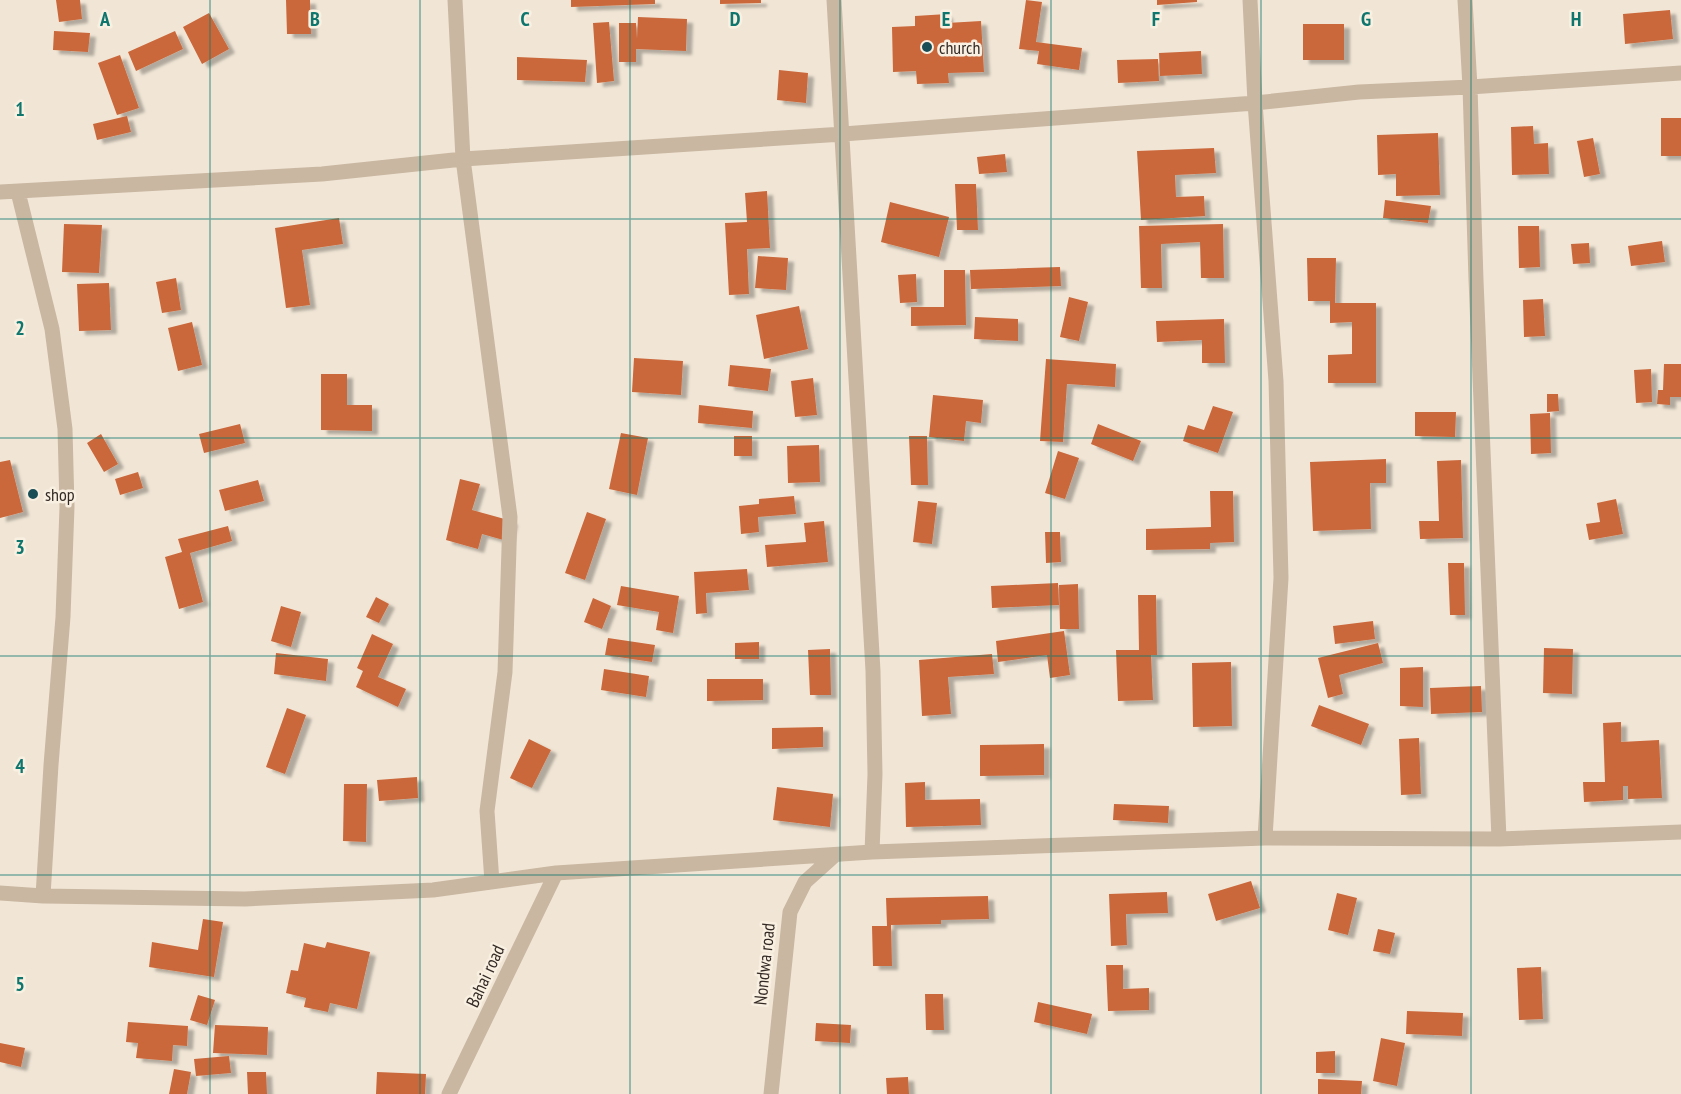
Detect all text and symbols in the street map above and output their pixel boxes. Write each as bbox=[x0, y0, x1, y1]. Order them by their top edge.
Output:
text: A bbox=[99, 6, 111, 32]
text: B bbox=[310, 6, 320, 32]
text: C bbox=[520, 6, 530, 32]
text: D bbox=[730, 6, 741, 32]
text: E bbox=[942, 6, 950, 32]
text: F bbox=[1152, 6, 1160, 32]
text: G bbox=[1361, 6, 1371, 32]
text: H bbox=[1571, 6, 1581, 32]
place label: church bbox=[939, 36, 980, 59]
marker: church bbox=[920, 40, 934, 54]
text: 1 bbox=[15, 96, 25, 122]
text: 2 bbox=[15, 315, 25, 341]
place label: shop bbox=[45, 483, 75, 506]
marker: shop bbox=[26, 487, 40, 501]
text: 3 bbox=[15, 534, 25, 560]
text: 4 bbox=[15, 753, 25, 779]
street label: Nondwa road bbox=[748, 922, 780, 1006]
street label: Bahai road bbox=[461, 941, 509, 1011]
text: 5 bbox=[15, 971, 25, 997]

